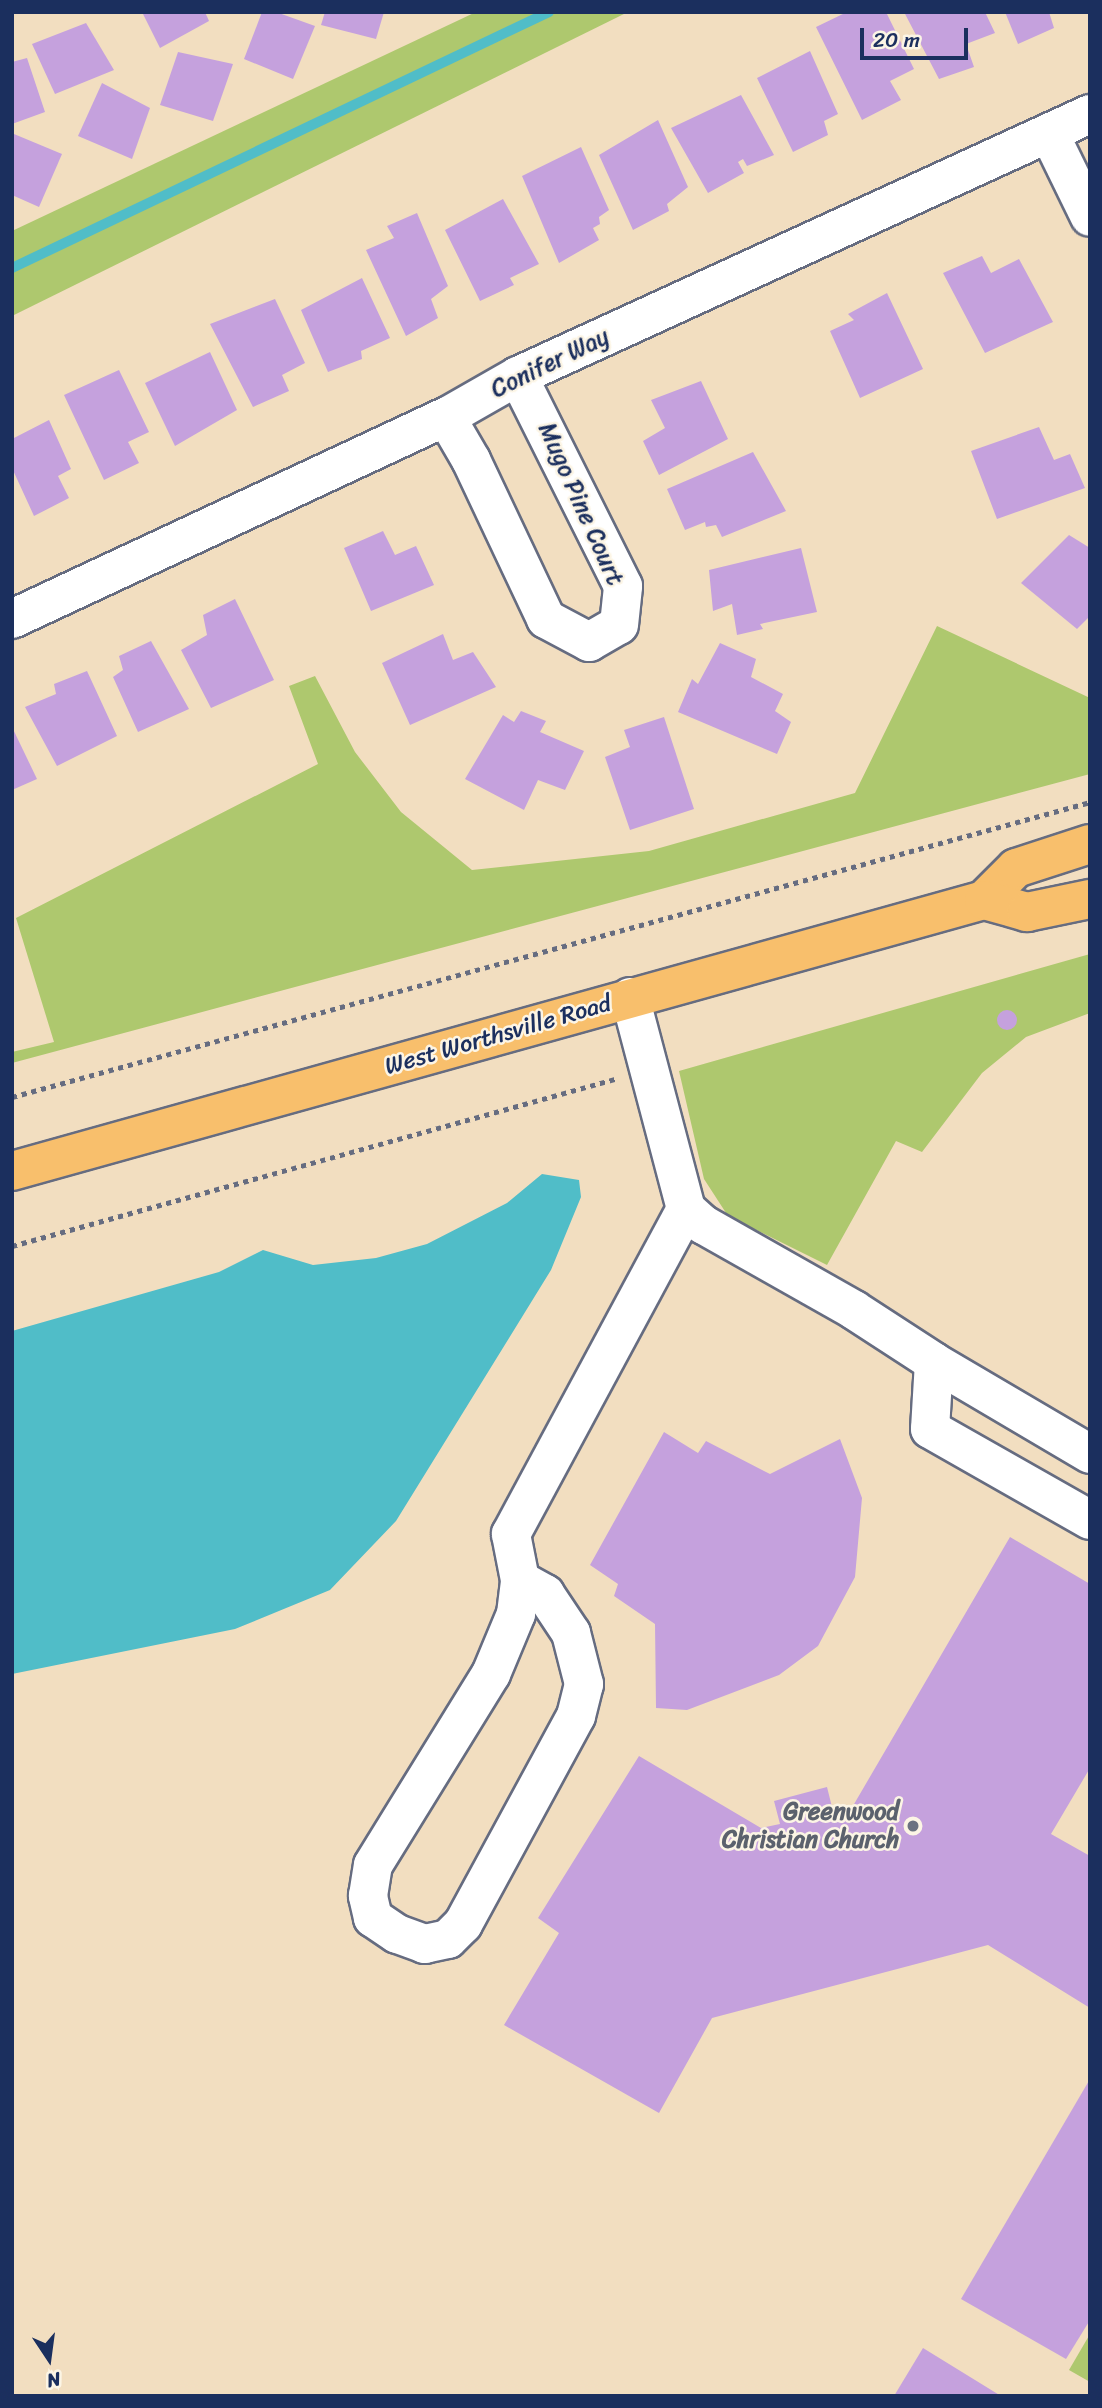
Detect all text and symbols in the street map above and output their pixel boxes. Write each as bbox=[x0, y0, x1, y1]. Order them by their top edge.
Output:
scale bar bbox=[864, 14, 972, 58]
text: 20 m bbox=[873, 21, 920, 59]
street label: Conifer Way bbox=[486, 322, 614, 404]
street label: Mugo Pine Court bbox=[532, 418, 630, 590]
street label: West Worthsville Road bbox=[382, 989, 614, 1081]
place label: Greenwood Christian Church bbox=[722, 1798, 899, 1854]
marker: Greenwood Christian Church bbox=[905, 1818, 921, 1834]
north arrow bbox=[14, 2324, 84, 2394]
text: N bbox=[44, 2362, 64, 2398]

